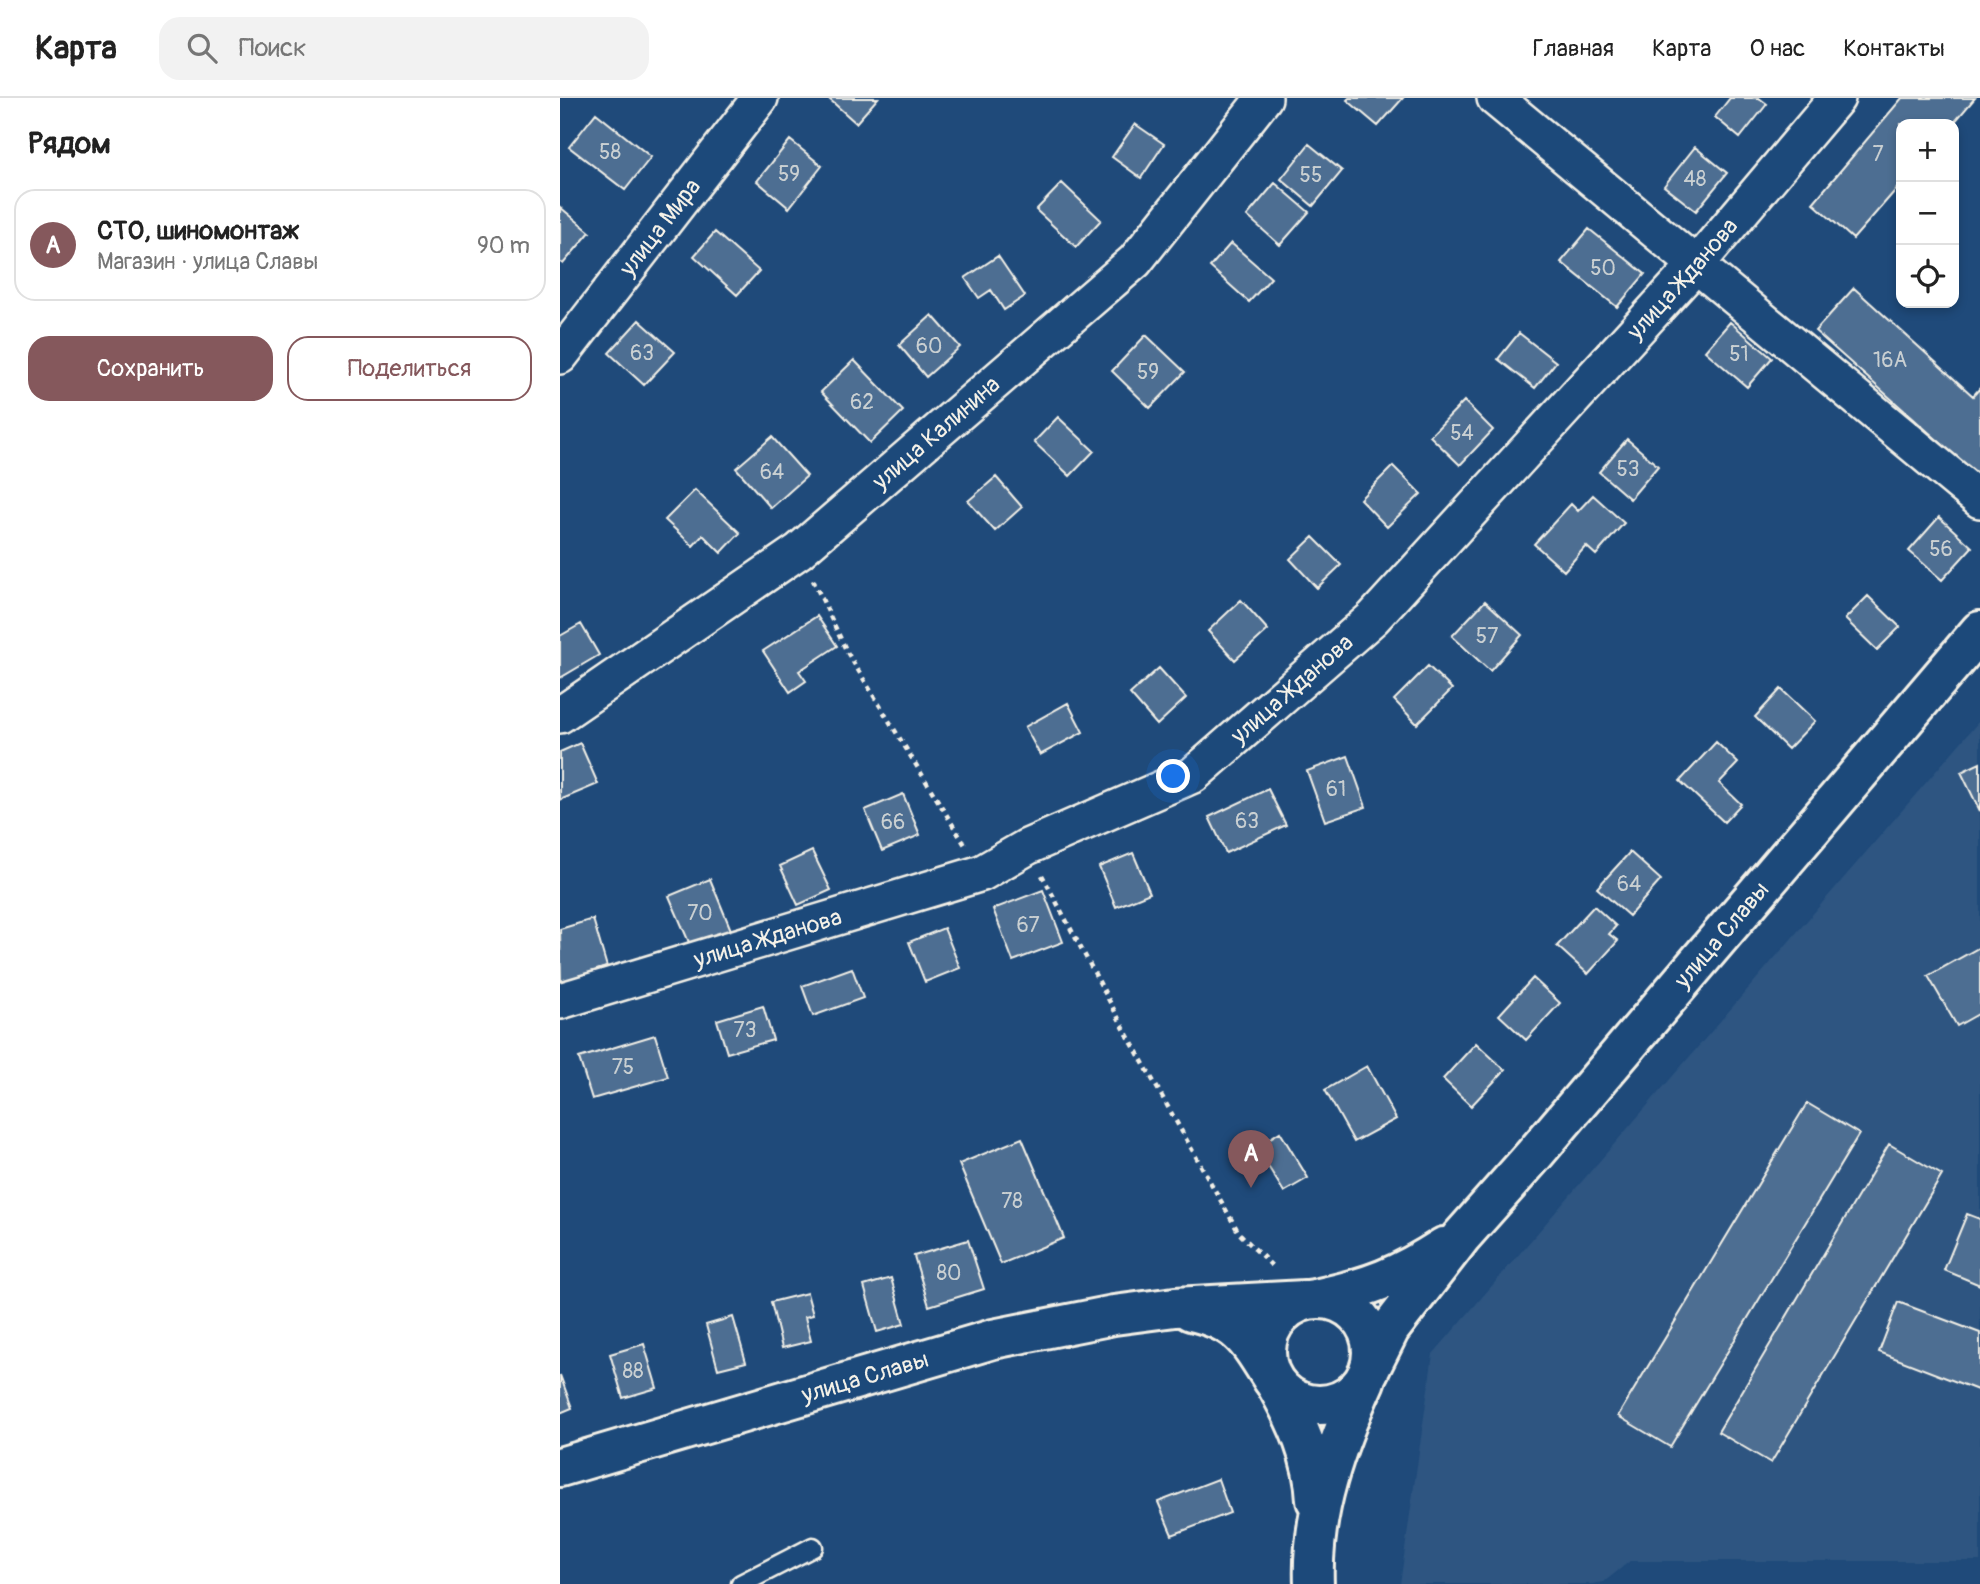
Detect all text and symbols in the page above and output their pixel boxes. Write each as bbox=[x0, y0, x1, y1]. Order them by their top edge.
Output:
search box bbox=[159, 17, 649, 80]
text: Карта bbox=[35, 28, 117, 69]
icon: search bbox=[183, 29, 221, 67]
text: Поиск bbox=[239, 32, 307, 64]
text: Главная bbox=[1533, 34, 1614, 63]
text: Карта bbox=[1652, 34, 1712, 63]
text: О нас bbox=[1750, 34, 1805, 63]
text: Контакты bbox=[1843, 34, 1945, 63]
map controls bbox=[1896, 119, 1959, 308]
button: + bbox=[1896, 119, 1959, 182]
text: Рядом bbox=[28, 125, 111, 162]
house number: 58 bbox=[599, 139, 621, 166]
house number: 7 bbox=[1872, 141, 1884, 168]
house number: 59 bbox=[778, 161, 800, 188]
house number: 55 bbox=[1300, 162, 1322, 189]
house number: 48 bbox=[1684, 166, 1706, 193]
street label: улица Мира bbox=[613, 173, 707, 283]
button: − bbox=[1896, 182, 1959, 245]
street label: улица Жданова bbox=[1620, 212, 1744, 346]
text: СТО, шиномонтаж bbox=[97, 215, 299, 247]
text: A bbox=[46, 231, 60, 260]
text: 90 m bbox=[477, 231, 530, 260]
button: locate bbox=[1896, 245, 1959, 308]
text: Магазин · улица Славы bbox=[97, 247, 318, 276]
house number: 50 bbox=[1590, 255, 1616, 282]
house number: 60 bbox=[916, 333, 942, 360]
button: Сохранить bbox=[28, 336, 273, 401]
button: Поделиться bbox=[287, 336, 532, 401]
house number: 63 bbox=[630, 340, 654, 367]
house number: 51 bbox=[1729, 341, 1749, 368]
house number: 16А bbox=[1873, 347, 1907, 374]
house number: 59 bbox=[1137, 359, 1159, 386]
street label: улица Калинина bbox=[866, 370, 1006, 497]
house number: 62 bbox=[850, 389, 874, 416]
house number: 54 bbox=[1450, 420, 1474, 447]
house number: 53 bbox=[1616, 456, 1640, 483]
house number: 64 bbox=[760, 459, 784, 486]
house number: 56 bbox=[1929, 536, 1953, 563]
house number: 57 bbox=[1476, 623, 1498, 650]
street label: улица Жданова bbox=[1224, 628, 1359, 751]
your location bbox=[1156, 759, 1190, 793]
house number: 61 bbox=[1326, 776, 1346, 803]
house number: 63 bbox=[1235, 808, 1259, 835]
house number: 66 bbox=[881, 809, 905, 836]
house number: 64 bbox=[1617, 871, 1641, 898]
street label: улица Славы bbox=[1668, 876, 1775, 995]
house number: 70 bbox=[687, 900, 713, 927]
street label: улица Жданова bbox=[689, 902, 845, 975]
house number: 67 bbox=[1016, 912, 1040, 939]
house number: 73 bbox=[734, 1017, 756, 1044]
house number: 75 bbox=[612, 1054, 634, 1081]
pin: A bbox=[1228, 1130, 1274, 1188]
house number: 78 bbox=[1001, 1188, 1023, 1215]
house number: 80 bbox=[937, 1260, 961, 1287]
street label: улица Славы bbox=[797, 1345, 932, 1410]
house number: 88 bbox=[622, 1358, 644, 1385]

